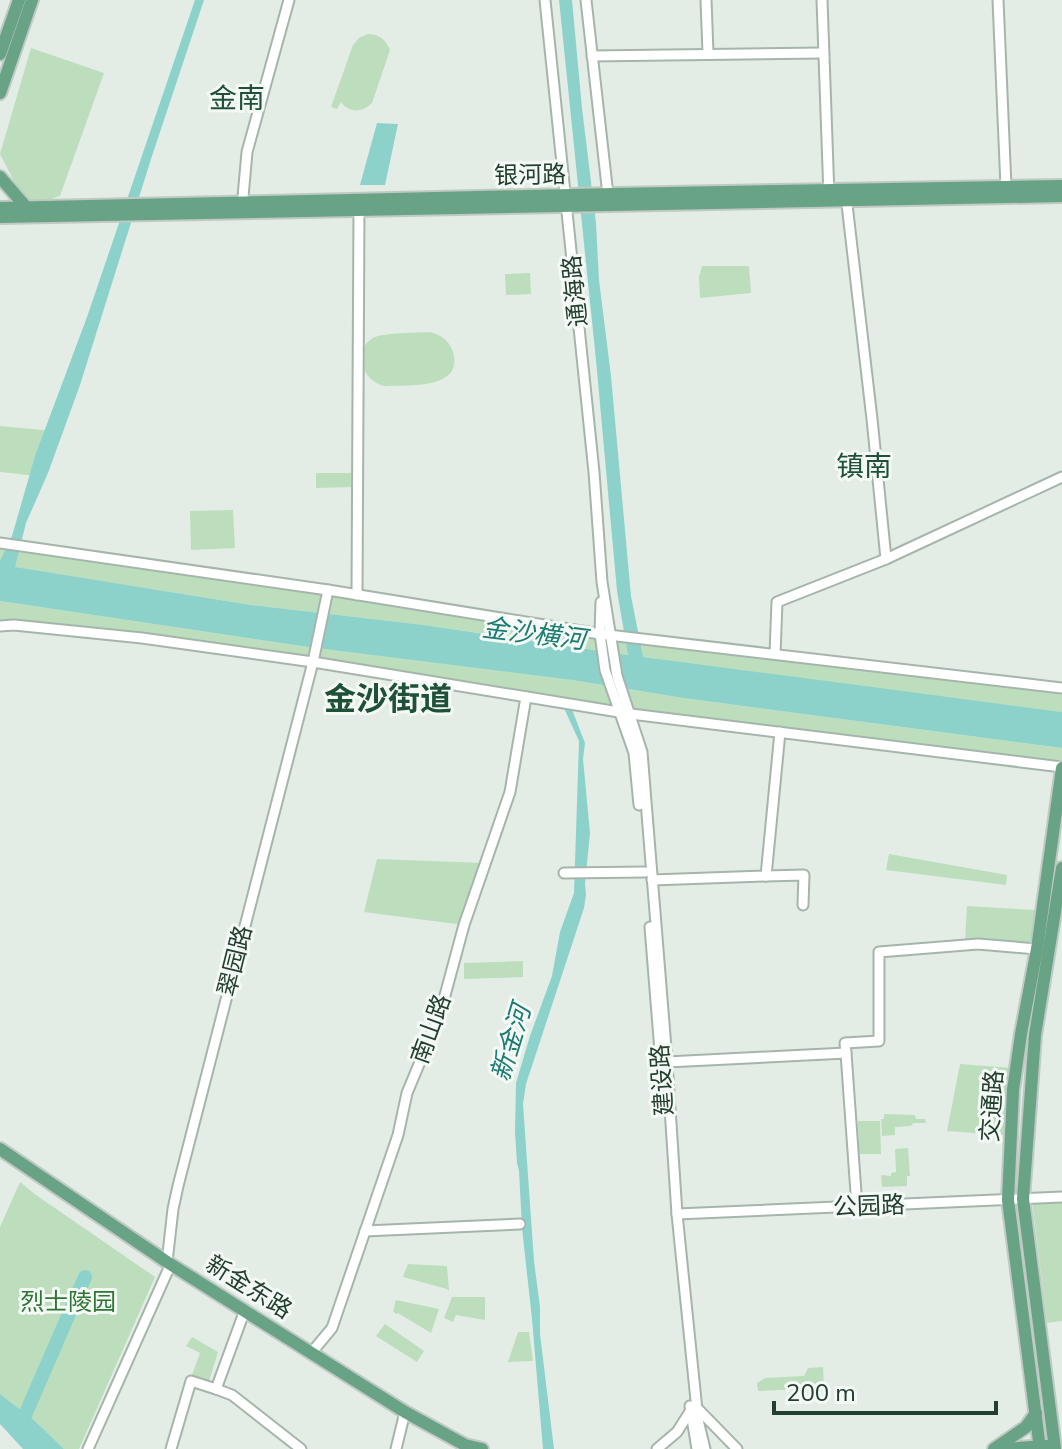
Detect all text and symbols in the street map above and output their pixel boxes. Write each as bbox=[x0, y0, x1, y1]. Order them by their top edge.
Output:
district label: 金南 bbox=[209, 80, 265, 118]
street label: 银河路 bbox=[494, 158, 566, 192]
street label: 通海路 bbox=[555, 254, 595, 328]
district label: 镇南 bbox=[836, 448, 892, 486]
water label: 金沙横河 bbox=[480, 610, 593, 658]
district label: 金沙街道 bbox=[324, 678, 452, 721]
street label: 翠园路 bbox=[211, 922, 259, 1000]
street label: 南山路 bbox=[404, 990, 458, 1068]
water label: 新金河 bbox=[483, 996, 541, 1085]
street label: 建设路 bbox=[644, 1043, 680, 1117]
street label: 交通路 bbox=[974, 1069, 1010, 1143]
street label: 公园路 bbox=[832, 1189, 906, 1223]
street label: 新金东路 bbox=[200, 1248, 298, 1326]
park label: 烈士陵园 bbox=[20, 1286, 116, 1318]
scale bar bbox=[774, 1365, 996, 1415]
text: 200 m bbox=[786, 1377, 856, 1409]

